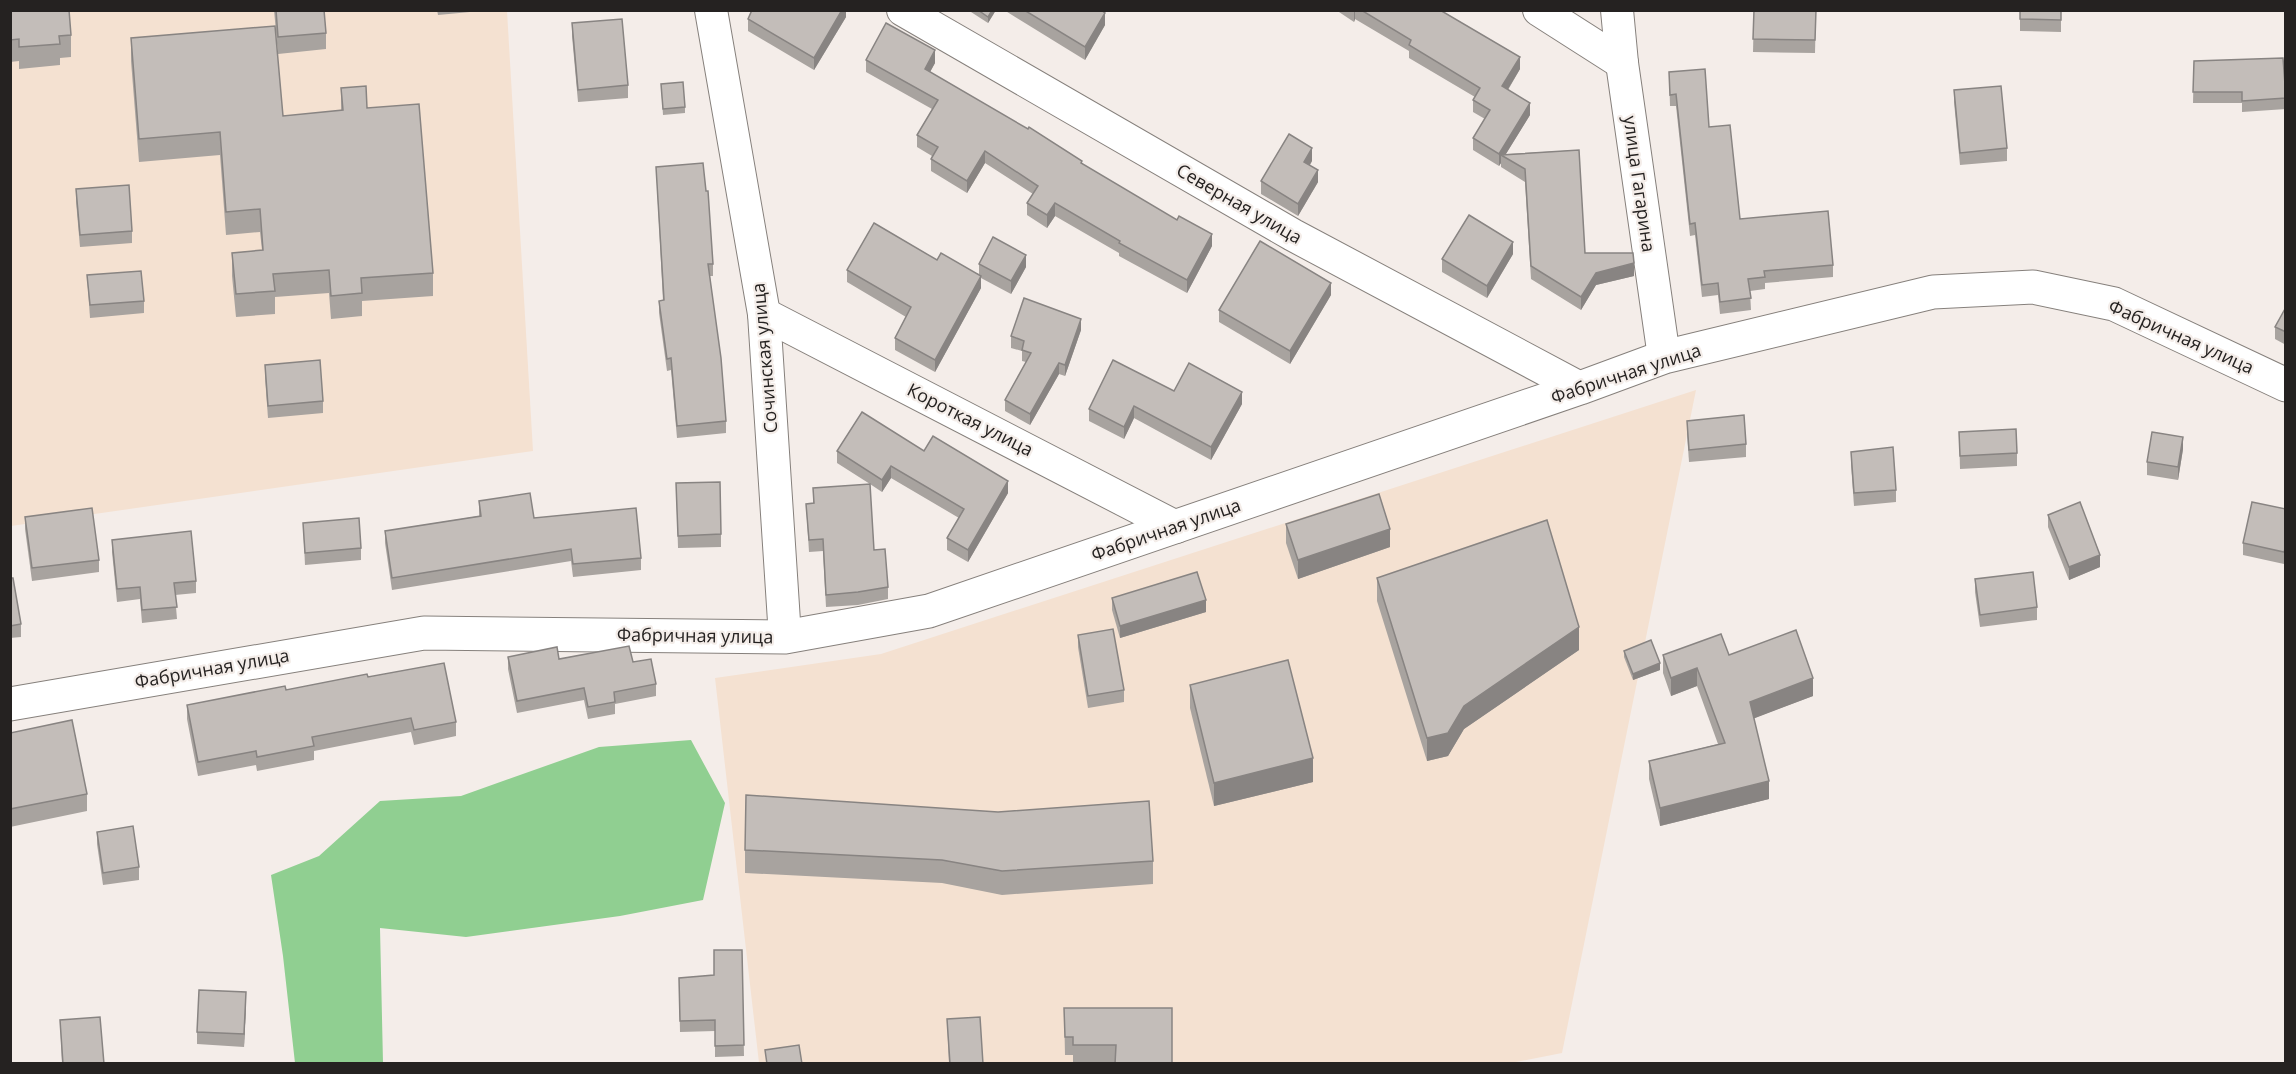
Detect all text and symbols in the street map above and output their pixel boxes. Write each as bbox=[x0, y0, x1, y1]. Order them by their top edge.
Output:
street label: улица Гагарина bbox=[1619, 114, 1661, 254]
street label: Северная улица bbox=[1172, 157, 1307, 249]
street label: Сочинская улица bbox=[745, 282, 783, 434]
street label: Фабричная улица bbox=[2105, 293, 2258, 379]
street label: Фабричная улица bbox=[1548, 337, 1704, 409]
street label: Короткая улица bbox=[903, 377, 1037, 461]
street label: Фабричная улица bbox=[1088, 492, 1244, 566]
street label: Фабричная улица bbox=[617, 622, 773, 648]
street label: Фабричная улица bbox=[133, 643, 291, 693]

